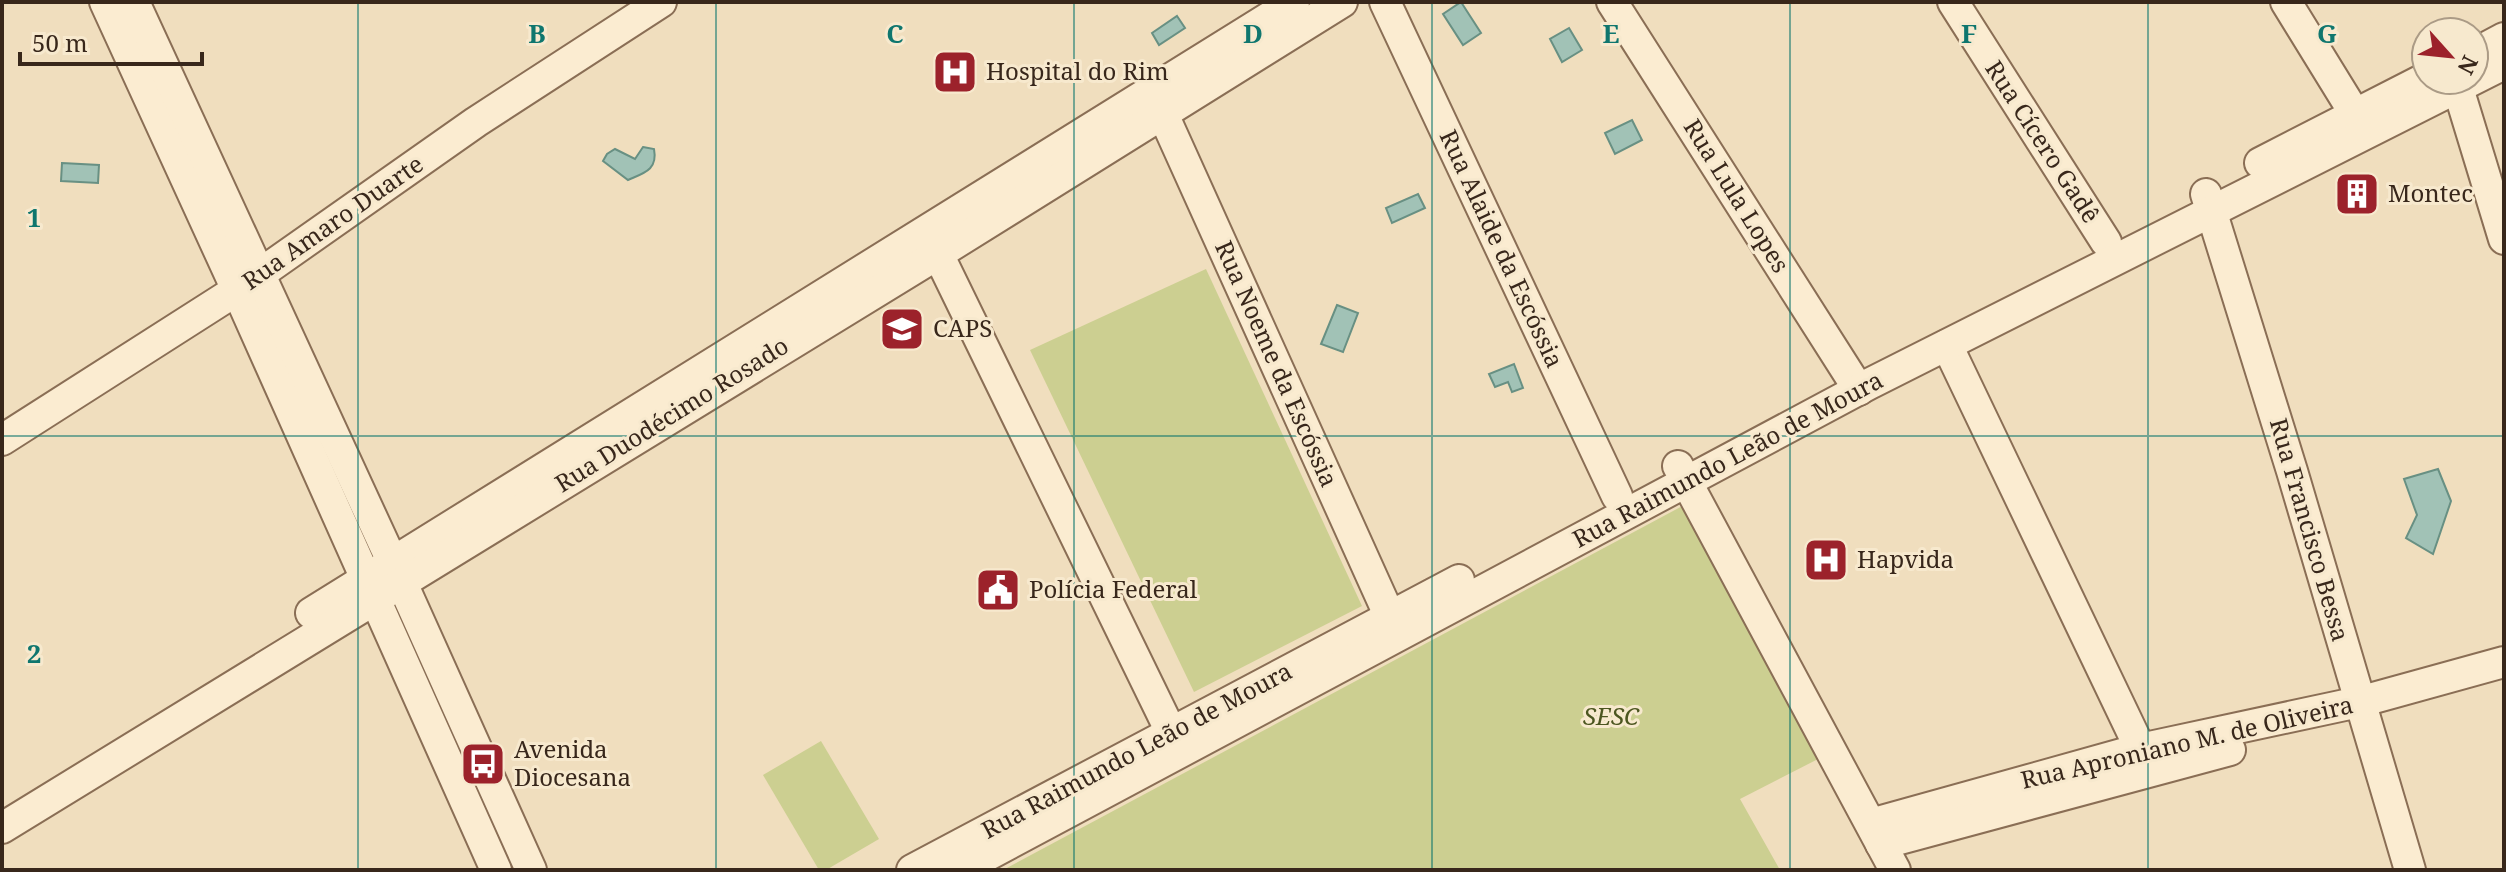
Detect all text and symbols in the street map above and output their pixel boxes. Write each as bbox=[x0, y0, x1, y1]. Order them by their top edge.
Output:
text: B bbox=[528, 15, 546, 51]
text: C bbox=[886, 15, 904, 51]
text: D bbox=[1243, 15, 1263, 51]
text: E bbox=[1603, 15, 1620, 51]
text: F bbox=[1961, 15, 1977, 51]
text: G bbox=[2317, 15, 2337, 51]
scale bar bbox=[20, 16, 202, 66]
north arrow bbox=[2410, 16, 2490, 96]
text: 50 m bbox=[32, 26, 88, 59]
hospital icon: Hospital do Rim bbox=[931, 48, 979, 96]
text: N bbox=[2451, 51, 2486, 80]
place label: Hospital do Rim bbox=[986, 54, 1169, 87]
street label: Rua Cícero Gadê bbox=[1978, 54, 2108, 229]
street label: Rua Lula Lopes bbox=[1677, 112, 1798, 278]
street label: Rua Alaide da Escóssia bbox=[1433, 124, 1572, 373]
street label: Rua Amaro Duarte bbox=[235, 147, 429, 297]
building icon: Montec bbox=[2333, 170, 2381, 218]
place label: Montec bbox=[2388, 176, 2473, 209]
text: 1 bbox=[27, 199, 41, 235]
street label: Rua Noeme da Escóssia bbox=[1208, 235, 1347, 492]
school or university icon: CAPS bbox=[878, 305, 926, 353]
place label: CAPS bbox=[933, 311, 992, 344]
street label: Rua Duodécimo Rosado bbox=[548, 328, 794, 499]
street label: Rua Raimundo Leão de Moura bbox=[1566, 363, 1888, 555]
street label: Rua Francisco Bessa bbox=[2263, 414, 2358, 645]
hospital icon: Hapvida bbox=[1802, 536, 1850, 584]
place label: Hapvida bbox=[1857, 542, 1954, 575]
public building icon: Polícia Federal bbox=[974, 566, 1022, 614]
place label: Polícia Federal bbox=[1029, 572, 1198, 605]
text: 2 bbox=[27, 635, 41, 671]
street label: Rua Raimundo Leão de Moura bbox=[975, 654, 1297, 846]
street label: Rua Aproniano M. de Oliveira bbox=[2017, 687, 2356, 796]
park label: SESC bbox=[1583, 699, 1640, 732]
place label: Avenida Diocesana bbox=[514, 732, 631, 793]
bus stop icon: Avenida Diocesana bbox=[459, 740, 507, 788]

